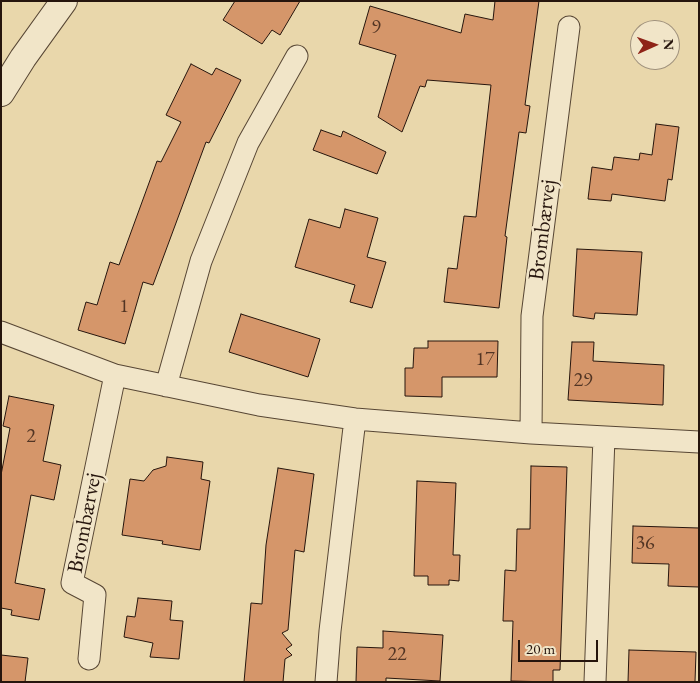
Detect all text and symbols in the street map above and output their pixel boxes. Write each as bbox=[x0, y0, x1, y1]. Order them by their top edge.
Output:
house number: 9 bbox=[371, 16, 381, 40]
north arrow bbox=[630, 20, 680, 70]
text: N bbox=[660, 39, 678, 50]
street label: Brombærvej bbox=[524, 178, 562, 282]
house number: 1 bbox=[119, 295, 129, 319]
house number: 17 bbox=[475, 348, 495, 372]
house number: 29 bbox=[573, 369, 593, 393]
house number: 2 bbox=[26, 425, 36, 449]
street label: Brombærvej bbox=[62, 471, 108, 575]
house number: 36 bbox=[635, 532, 655, 556]
scale bar bbox=[520, 630, 600, 662]
text: 20 m bbox=[526, 639, 555, 658]
house number: 22 bbox=[387, 643, 407, 667]

